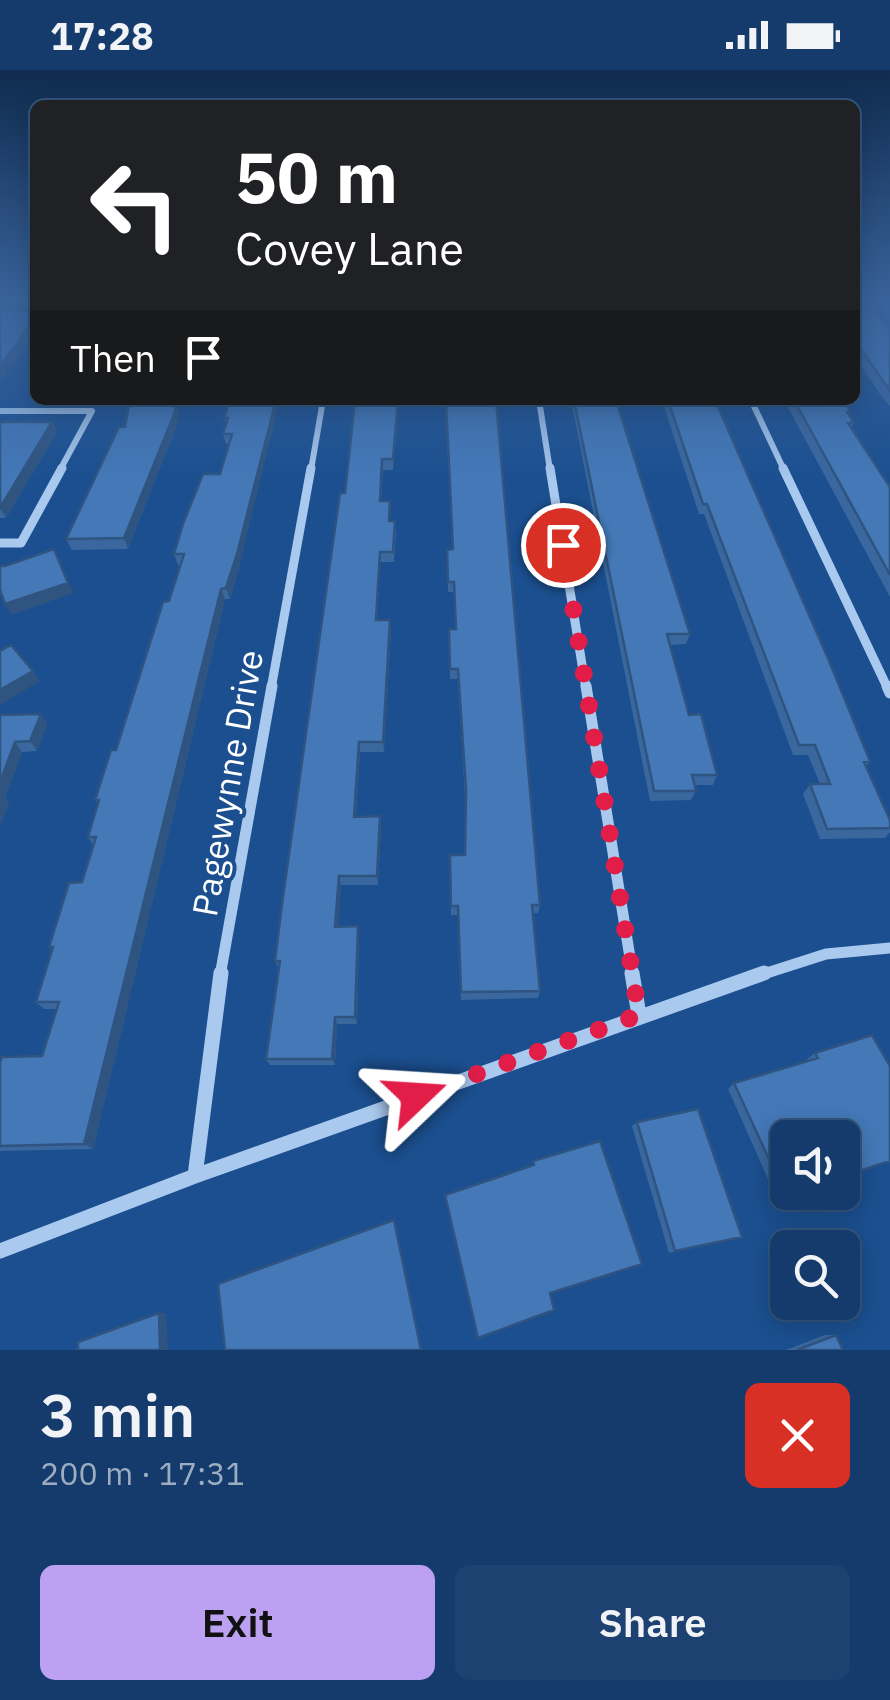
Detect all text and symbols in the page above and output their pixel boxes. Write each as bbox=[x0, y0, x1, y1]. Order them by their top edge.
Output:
text: 17:28 bbox=[50, 11, 154, 60]
text: 50 m bbox=[235, 131, 398, 222]
icon: left bbox=[70, 140, 200, 270]
text: Covey Lane bbox=[235, 219, 464, 277]
icon: arrive bbox=[176, 330, 231, 385]
text: Then bbox=[70, 333, 156, 382]
pin bbox=[521, 503, 606, 588]
icon: arrive bbox=[536, 518, 591, 573]
street label: Pagewynne Drive bbox=[181, 646, 273, 920]
position arrow bbox=[364, 1044, 468, 1148]
map controls bbox=[770, 1120, 860, 1320]
button: sound bbox=[770, 1120, 860, 1210]
button: search bbox=[770, 1230, 860, 1320]
text: 3 min bbox=[40, 1375, 195, 1454]
button: close bbox=[745, 1383, 850, 1488]
text: 200 m · 17:31 bbox=[40, 1452, 245, 1494]
button: Exit bbox=[40, 1565, 435, 1680]
button: Share bbox=[455, 1565, 850, 1680]

